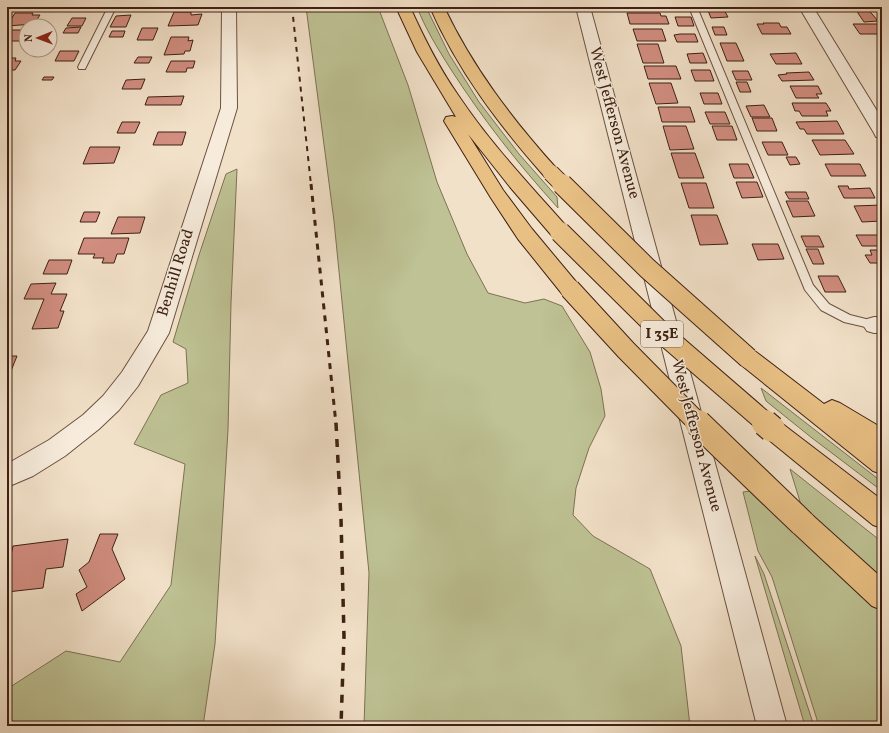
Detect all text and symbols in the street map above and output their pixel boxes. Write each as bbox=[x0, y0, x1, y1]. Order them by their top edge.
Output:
north arrow bbox=[18, 18, 58, 58]
text: N bbox=[22, 34, 37, 42]
street label: West Jefferson Avenue bbox=[583, 45, 645, 201]
street label: Benhill Road bbox=[152, 227, 200, 319]
road number: I 35E bbox=[641, 321, 683, 347]
street label: West Jefferson Avenue bbox=[665, 358, 727, 514]

